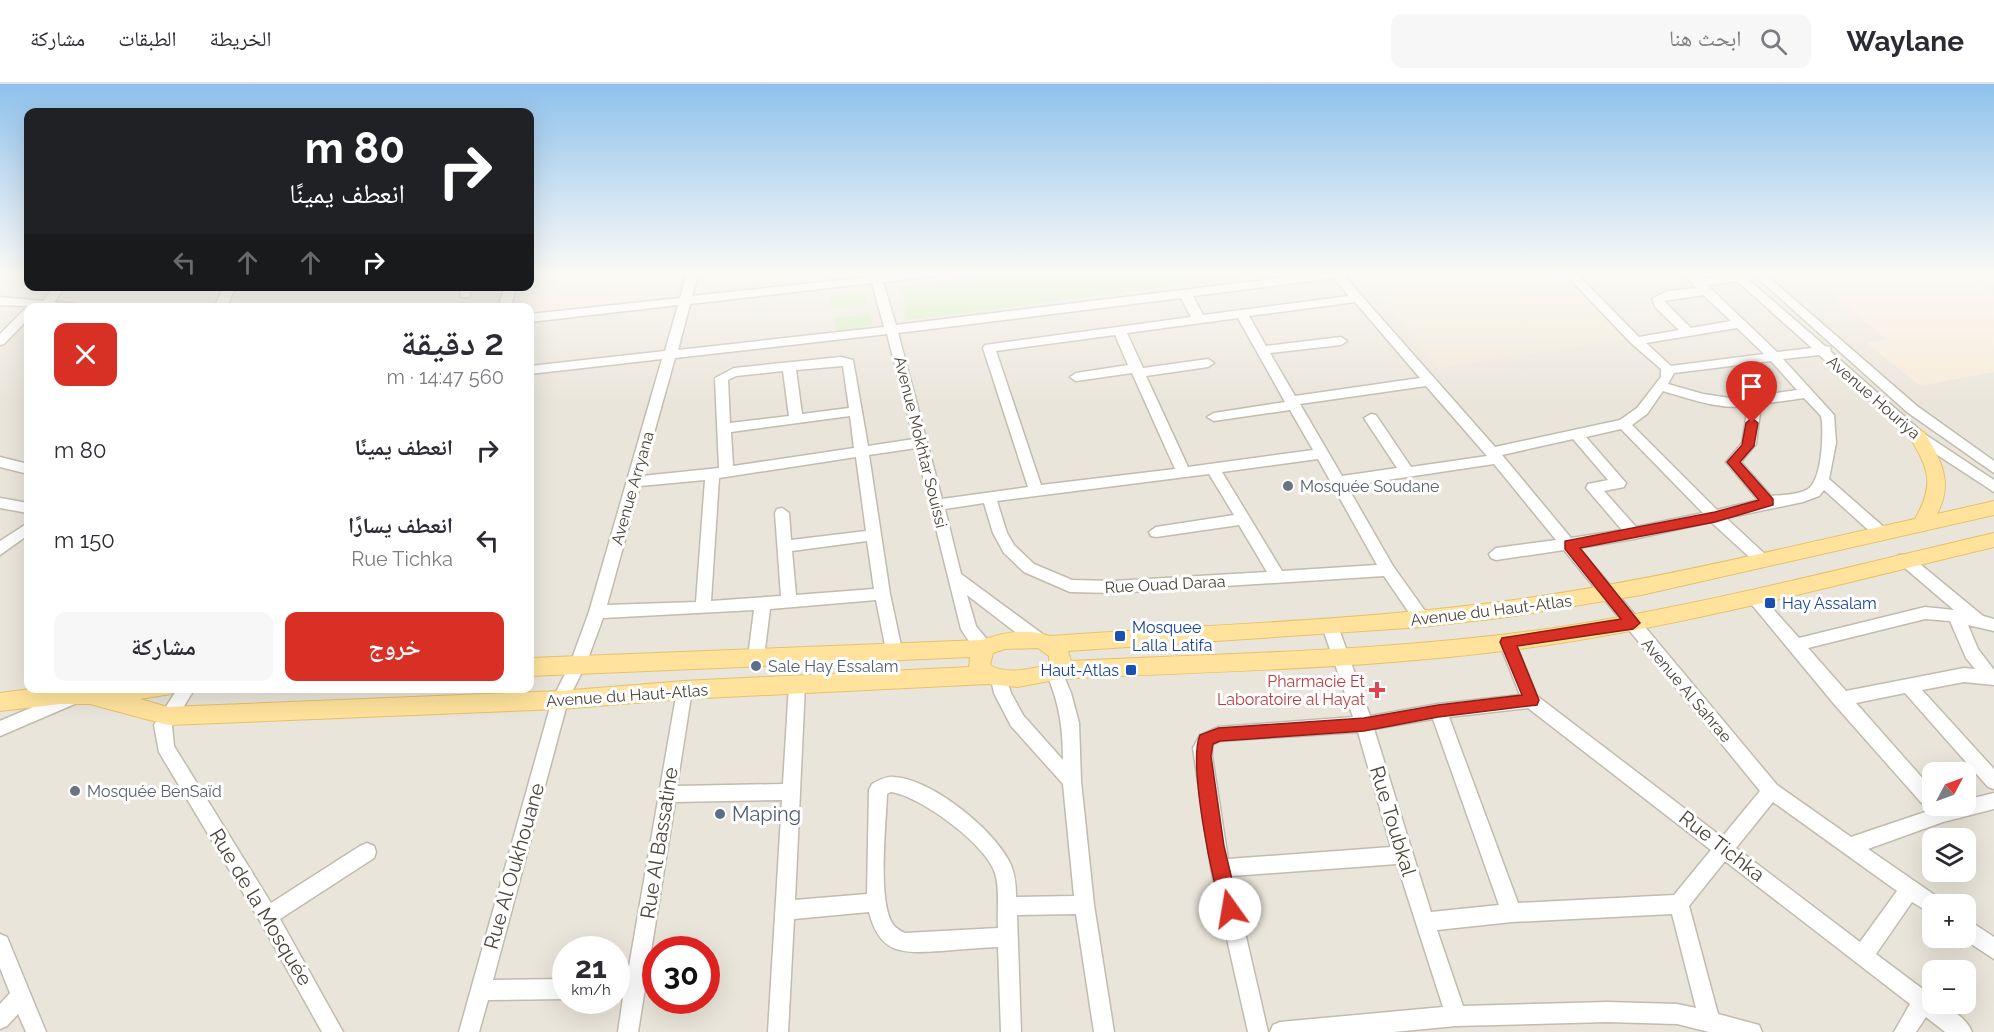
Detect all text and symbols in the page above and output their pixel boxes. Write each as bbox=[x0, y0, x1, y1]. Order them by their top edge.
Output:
search box bbox=[1391, 14, 1811, 68]
text: ابحث هنا bbox=[1669, 25, 1742, 51]
icon: search bbox=[1757, 25, 1790, 58]
text: Waylane bbox=[1847, 25, 1964, 58]
text: مشاركة bbox=[30, 26, 85, 51]
text: الطبقات bbox=[118, 26, 177, 51]
text: الخريطة bbox=[210, 26, 271, 51]
text: 80 m bbox=[305, 124, 405, 173]
icon: right bbox=[426, 132, 504, 210]
text: انعطف يمينًا bbox=[289, 178, 405, 209]
icon: left bbox=[168, 246, 201, 279]
icon: ahead bbox=[231, 246, 264, 279]
icon: ahead bbox=[294, 246, 327, 279]
icon: right bbox=[357, 246, 390, 279]
text: 2 دقيقة bbox=[401, 321, 504, 363]
button: close bbox=[54, 323, 117, 386]
street label: Avenue Houriya bbox=[1823, 352, 1924, 443]
street label: Avenue Mokhtar Souissi bbox=[890, 354, 951, 530]
pin bbox=[1726, 361, 1777, 423]
text: 560 m · 14:47 bbox=[387, 365, 504, 389]
icon: arrive bbox=[1735, 370, 1768, 403]
street label: Avenue Arryana bbox=[607, 429, 658, 547]
text: انعطف يمينًا bbox=[354, 434, 453, 460]
icon: right bbox=[471, 434, 504, 467]
text: 80 m bbox=[54, 437, 106, 463]
place label: Mosquée Soudane bbox=[1300, 477, 1440, 496]
marker: Mosquée Soudane bbox=[1281, 479, 1295, 493]
text: انعطف يسارًا bbox=[348, 512, 453, 538]
icon: left bbox=[471, 524, 504, 557]
text: 150 m bbox=[54, 527, 115, 553]
text: Rue Tichka bbox=[351, 547, 453, 571]
street label: Rue Ouad Daraa bbox=[1104, 572, 1226, 597]
street label: Avenue du Haut-Atlas bbox=[1409, 591, 1573, 630]
place label: Hay Assalam bbox=[1782, 594, 1877, 613]
marker: Hay Assalam bbox=[1763, 596, 1777, 610]
button: مشاركة bbox=[54, 612, 273, 681]
button: خروج bbox=[285, 612, 504, 681]
place label: Mosquee Lalla Latifa bbox=[1132, 618, 1212, 655]
marker: Mosquee Lalla Latifa bbox=[1113, 629, 1127, 643]
street label: Avenue Al Sahrae bbox=[1638, 634, 1736, 746]
place label: Sale Hay Essalam bbox=[768, 657, 898, 676]
marker: Sale Hay Essalam bbox=[749, 659, 763, 673]
place label: Haut-Atlas bbox=[1040, 661, 1119, 680]
marker: Haut-Atlas bbox=[1124, 663, 1138, 677]
place label: Pharmacie Et Laboratoire al Hayat bbox=[1217, 672, 1366, 709]
street label: Avenue du Haut-Atlas bbox=[545, 680, 709, 711]
marker: Pharmacie Et Laboratoire al Hayat bbox=[1370, 683, 1384, 697]
north arrow bbox=[1922, 762, 1976, 816]
map controls bbox=[1922, 762, 1976, 1014]
street label: Rue Toubkal bbox=[1365, 763, 1421, 880]
street label: Rue Al Bassatine bbox=[635, 765, 683, 921]
street label: Rue Al Oukhouane bbox=[479, 780, 549, 952]
place label: Mosquée BenSaïd bbox=[87, 782, 222, 801]
marker: Mosquée BenSaïd bbox=[68, 784, 82, 798]
place label: Maping bbox=[732, 802, 801, 826]
street label: Rue Tichka bbox=[1675, 805, 1769, 887]
marker: Maping bbox=[713, 807, 727, 821]
street label: Rue de la Mosquée bbox=[205, 824, 318, 990]
button: layers bbox=[1922, 828, 1976, 882]
position arrow bbox=[1198, 877, 1262, 941]
button: + bbox=[1922, 894, 1976, 948]
speed limit sign: 30 bbox=[642, 936, 720, 1014]
text: 21 bbox=[575, 950, 607, 985]
button: − bbox=[1922, 960, 1976, 1014]
text: km/h bbox=[571, 981, 611, 999]

